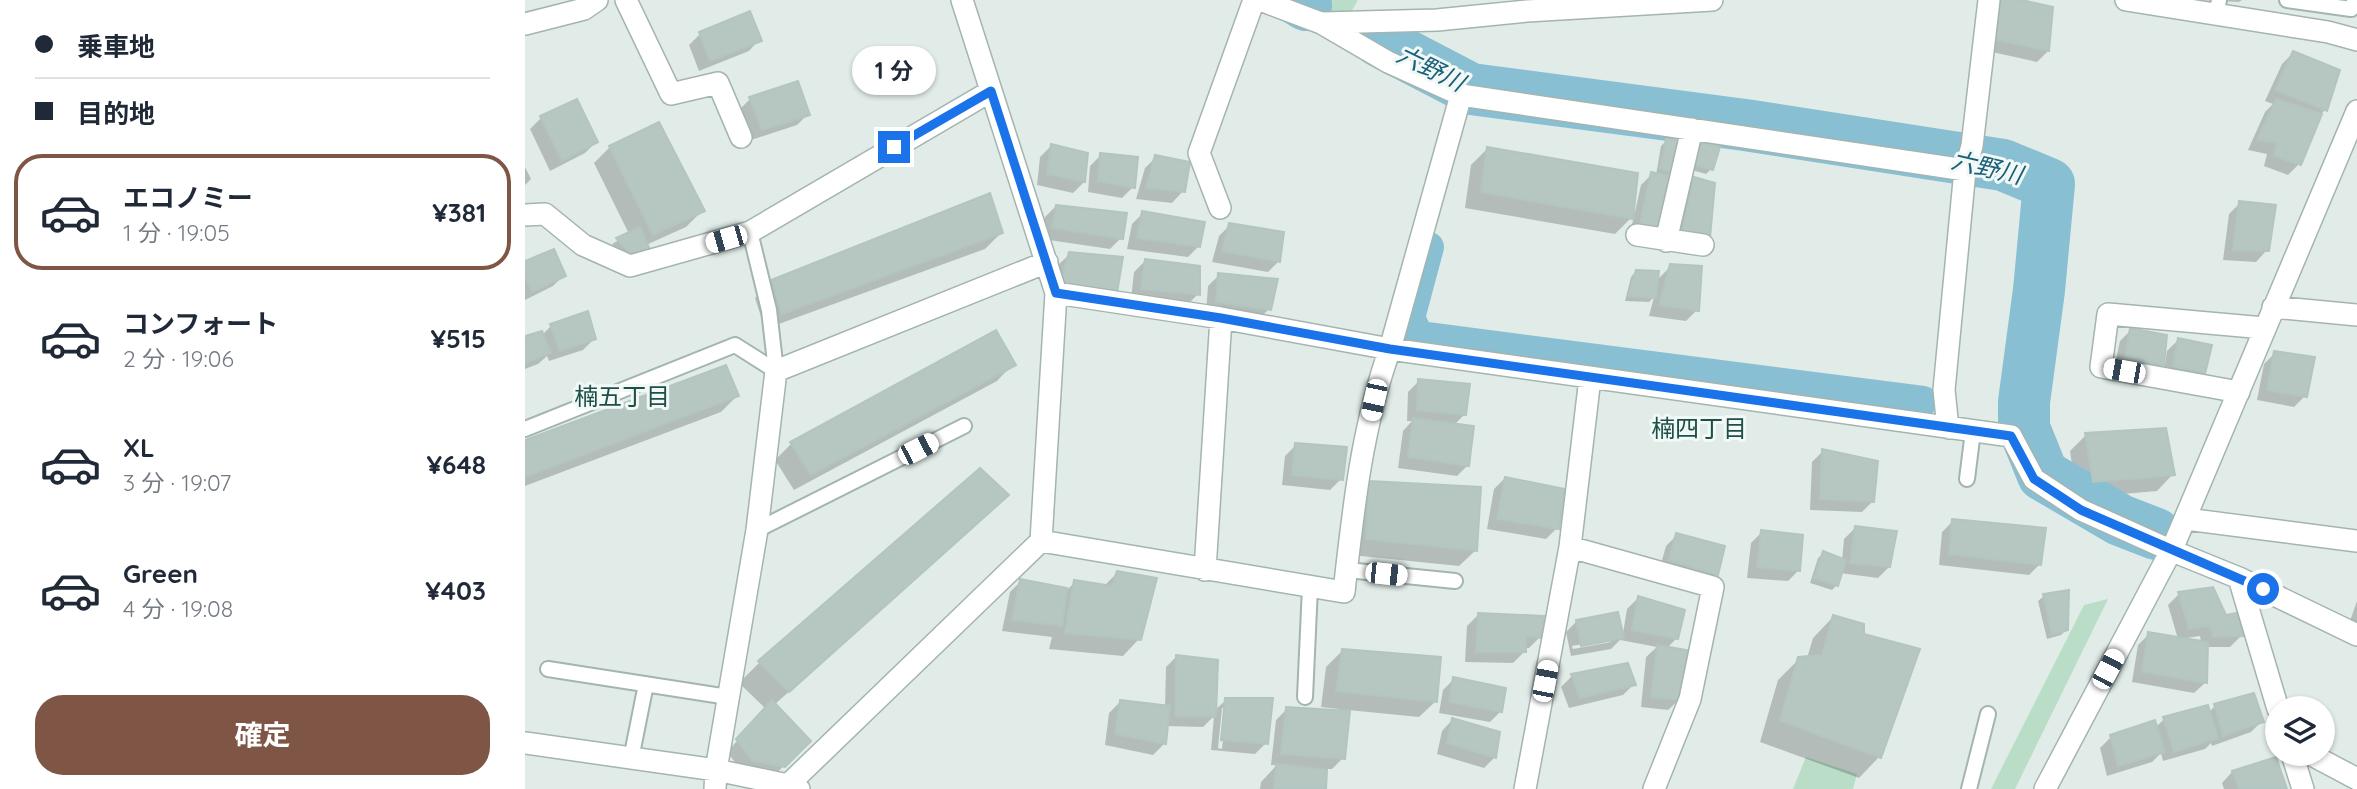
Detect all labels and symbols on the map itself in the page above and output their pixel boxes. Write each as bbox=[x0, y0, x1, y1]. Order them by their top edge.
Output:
water label: 六野川 bbox=[1392, 39, 1473, 99]
callout: 1 分 bbox=[852, 46, 936, 94]
route end bbox=[878, 131, 910, 163]
water label: 六野川 bbox=[1949, 144, 2028, 190]
car bbox=[703, 223, 750, 255]
car bbox=[2102, 357, 2147, 385]
car bbox=[1360, 377, 1389, 423]
district label: 楠五丁目 bbox=[574, 381, 670, 411]
district label: 楠四丁目 bbox=[1651, 413, 1747, 443]
car bbox=[895, 430, 942, 468]
car bbox=[1365, 561, 1408, 587]
route start bbox=[2247, 573, 2279, 605]
car bbox=[2089, 646, 2128, 692]
car bbox=[1531, 658, 1560, 704]

